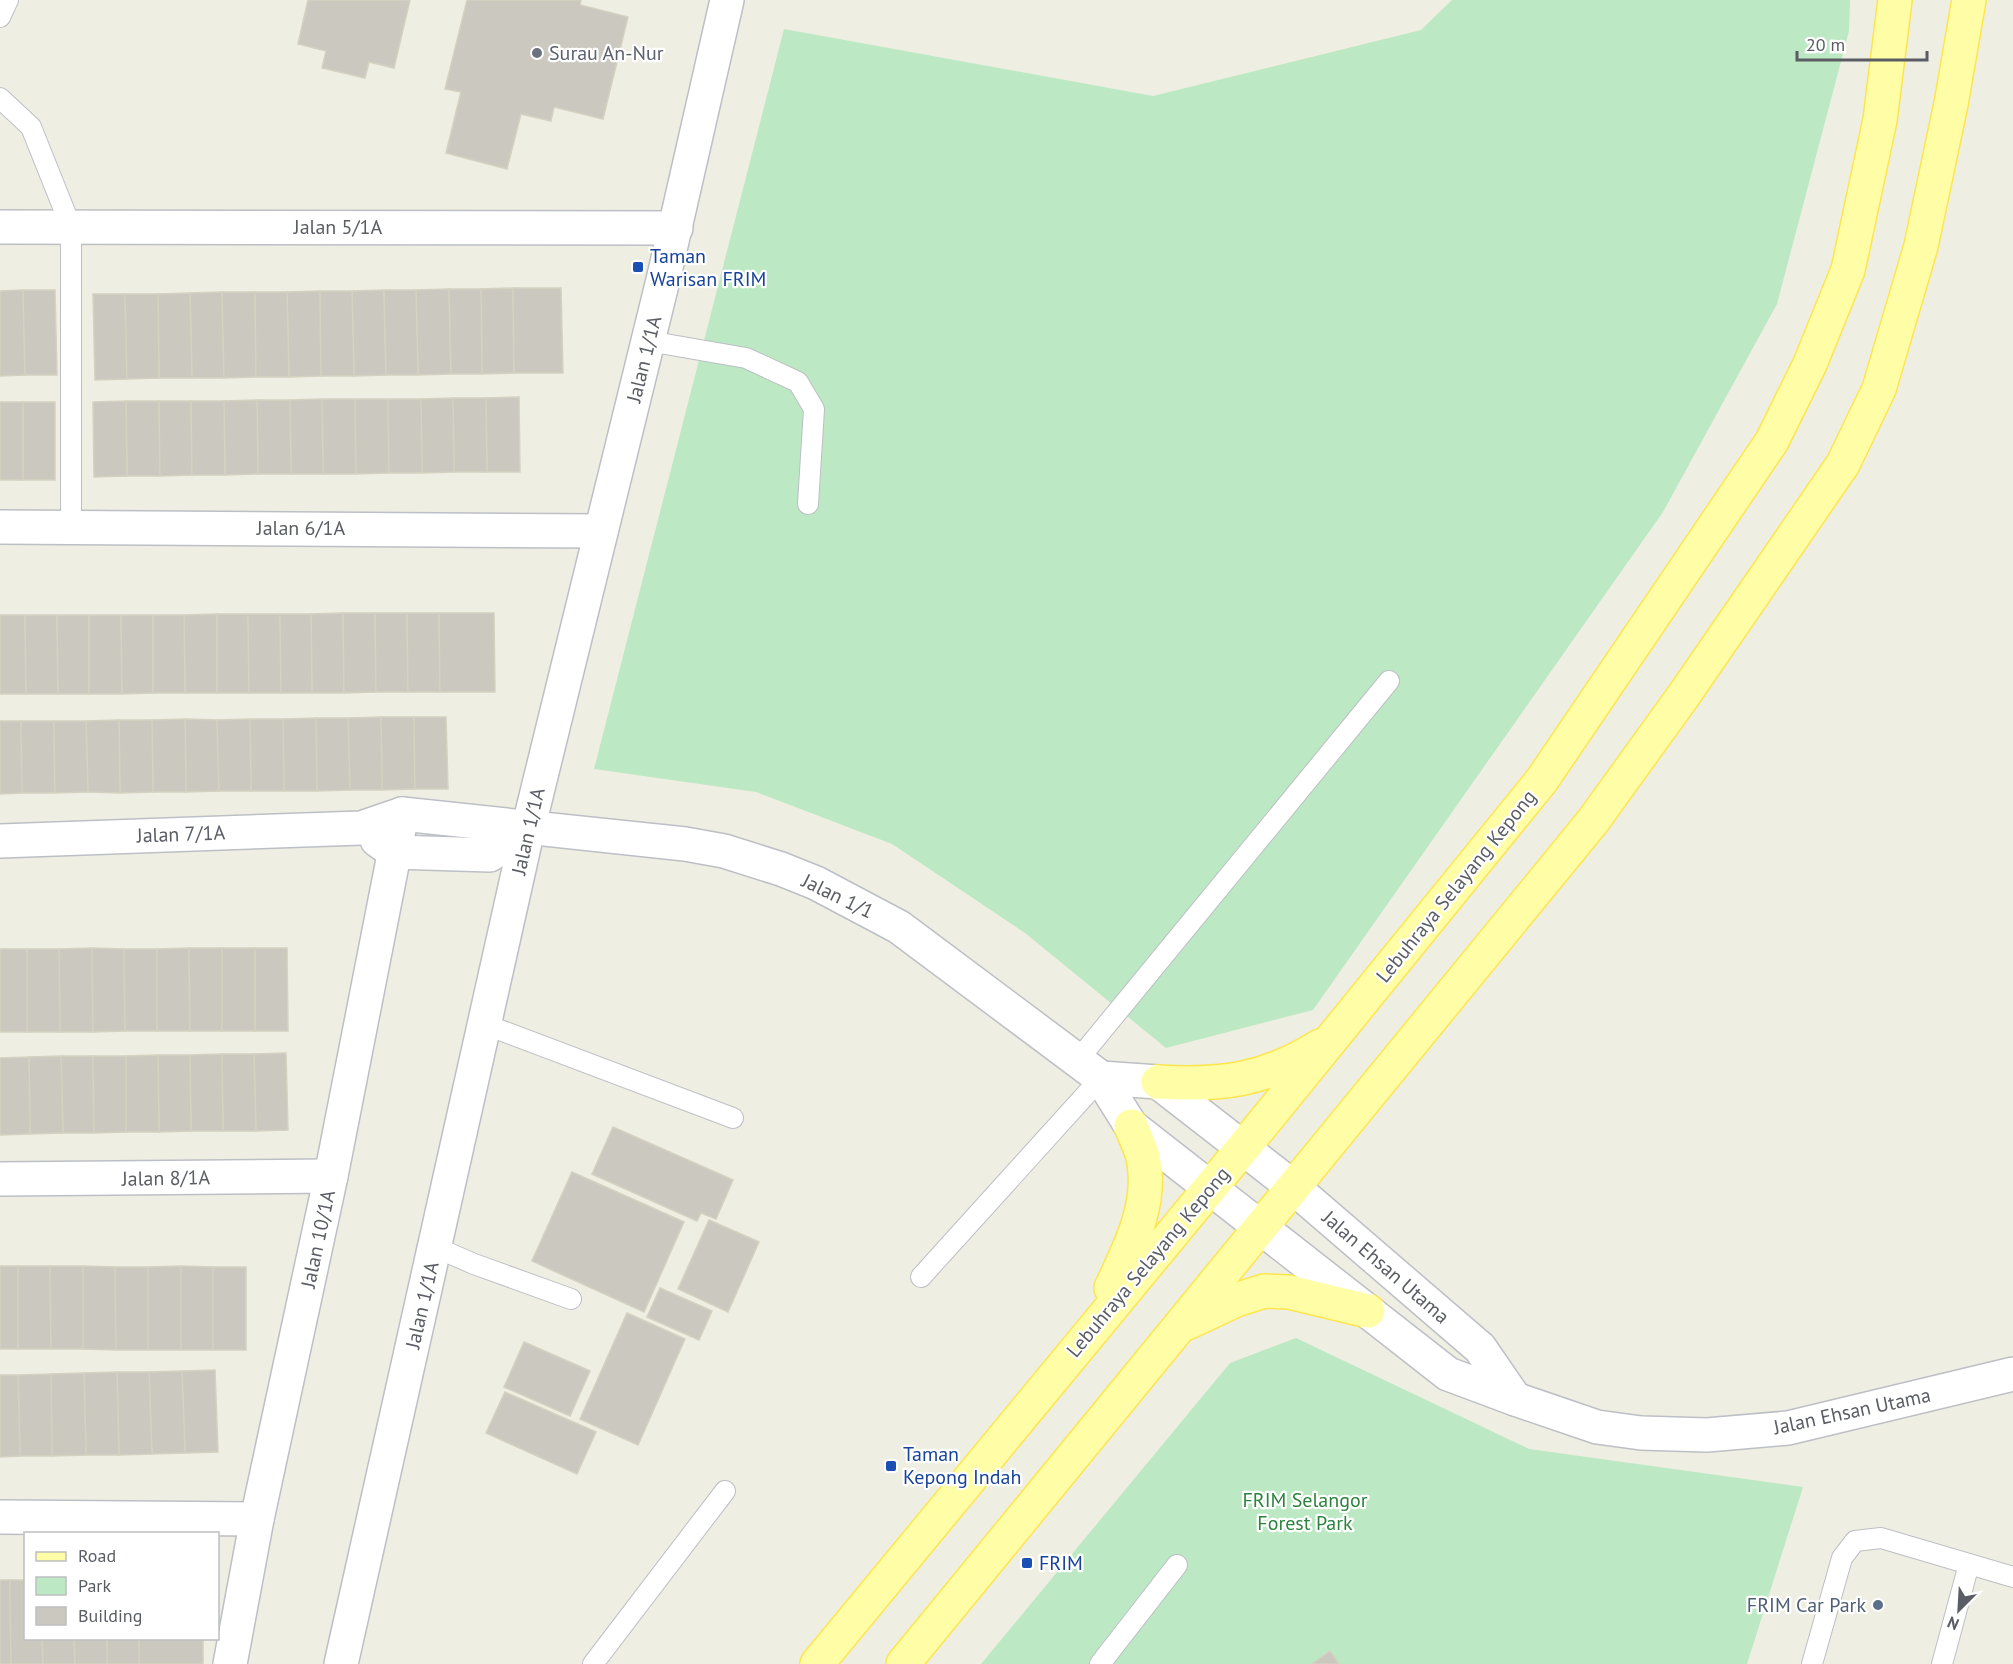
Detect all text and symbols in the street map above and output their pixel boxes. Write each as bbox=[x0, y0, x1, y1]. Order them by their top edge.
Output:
scale bar bbox=[1797, 24, 1928, 62]
text: 20 m bbox=[1806, 33, 1845, 56]
place label: Surau An-Nur bbox=[549, 40, 664, 66]
marker: Surau An-Nur bbox=[530, 46, 544, 60]
street label: Jalan 5/1A bbox=[293, 214, 382, 240]
place label: Taman Warisan FRIM bbox=[650, 243, 766, 292]
marker: Taman Warisan FRIM bbox=[631, 260, 645, 274]
street label: Jalan 1/1A bbox=[620, 313, 667, 406]
street label: Jalan 6/1A bbox=[256, 515, 345, 541]
street label: Lebuhraya Selayang Kepong bbox=[1370, 784, 1542, 988]
street label: Jalan 1/1A bbox=[505, 785, 551, 878]
street label: Jalan 7/1A bbox=[135, 819, 226, 849]
street label: Jalan 1/1 bbox=[797, 867, 878, 924]
street label: Lebuhraya Selayang Kepong bbox=[1061, 1162, 1235, 1362]
street label: Jalan 8/1A bbox=[121, 1164, 211, 1192]
street label: Jalan 10/1A bbox=[295, 1187, 341, 1291]
street label: Jalan Ehsan Utama bbox=[1316, 1204, 1455, 1329]
street label: Jalan 1/1A bbox=[399, 1259, 445, 1352]
street label: Jalan Ehsan Utama bbox=[1770, 1382, 1933, 1441]
place label: Taman Kepong Indah bbox=[903, 1441, 1021, 1490]
marker: Taman Kepong Indah bbox=[884, 1459, 898, 1473]
park label: FRIM Selangor Forest Park bbox=[1243, 1487, 1368, 1536]
legend bbox=[24, 1532, 219, 1640]
text: Road bbox=[78, 1544, 116, 1567]
place label: FRIM bbox=[1039, 1550, 1083, 1576]
marker: FRIM bbox=[1020, 1556, 1034, 1570]
text: Park bbox=[78, 1574, 111, 1597]
north arrow bbox=[1929, 1580, 1989, 1640]
place label: FRIM Car Park bbox=[1747, 1592, 1866, 1618]
marker: FRIM Car Park bbox=[1871, 1598, 1885, 1612]
text: Building bbox=[78, 1604, 142, 1627]
text: N bbox=[1944, 1612, 1962, 1635]

